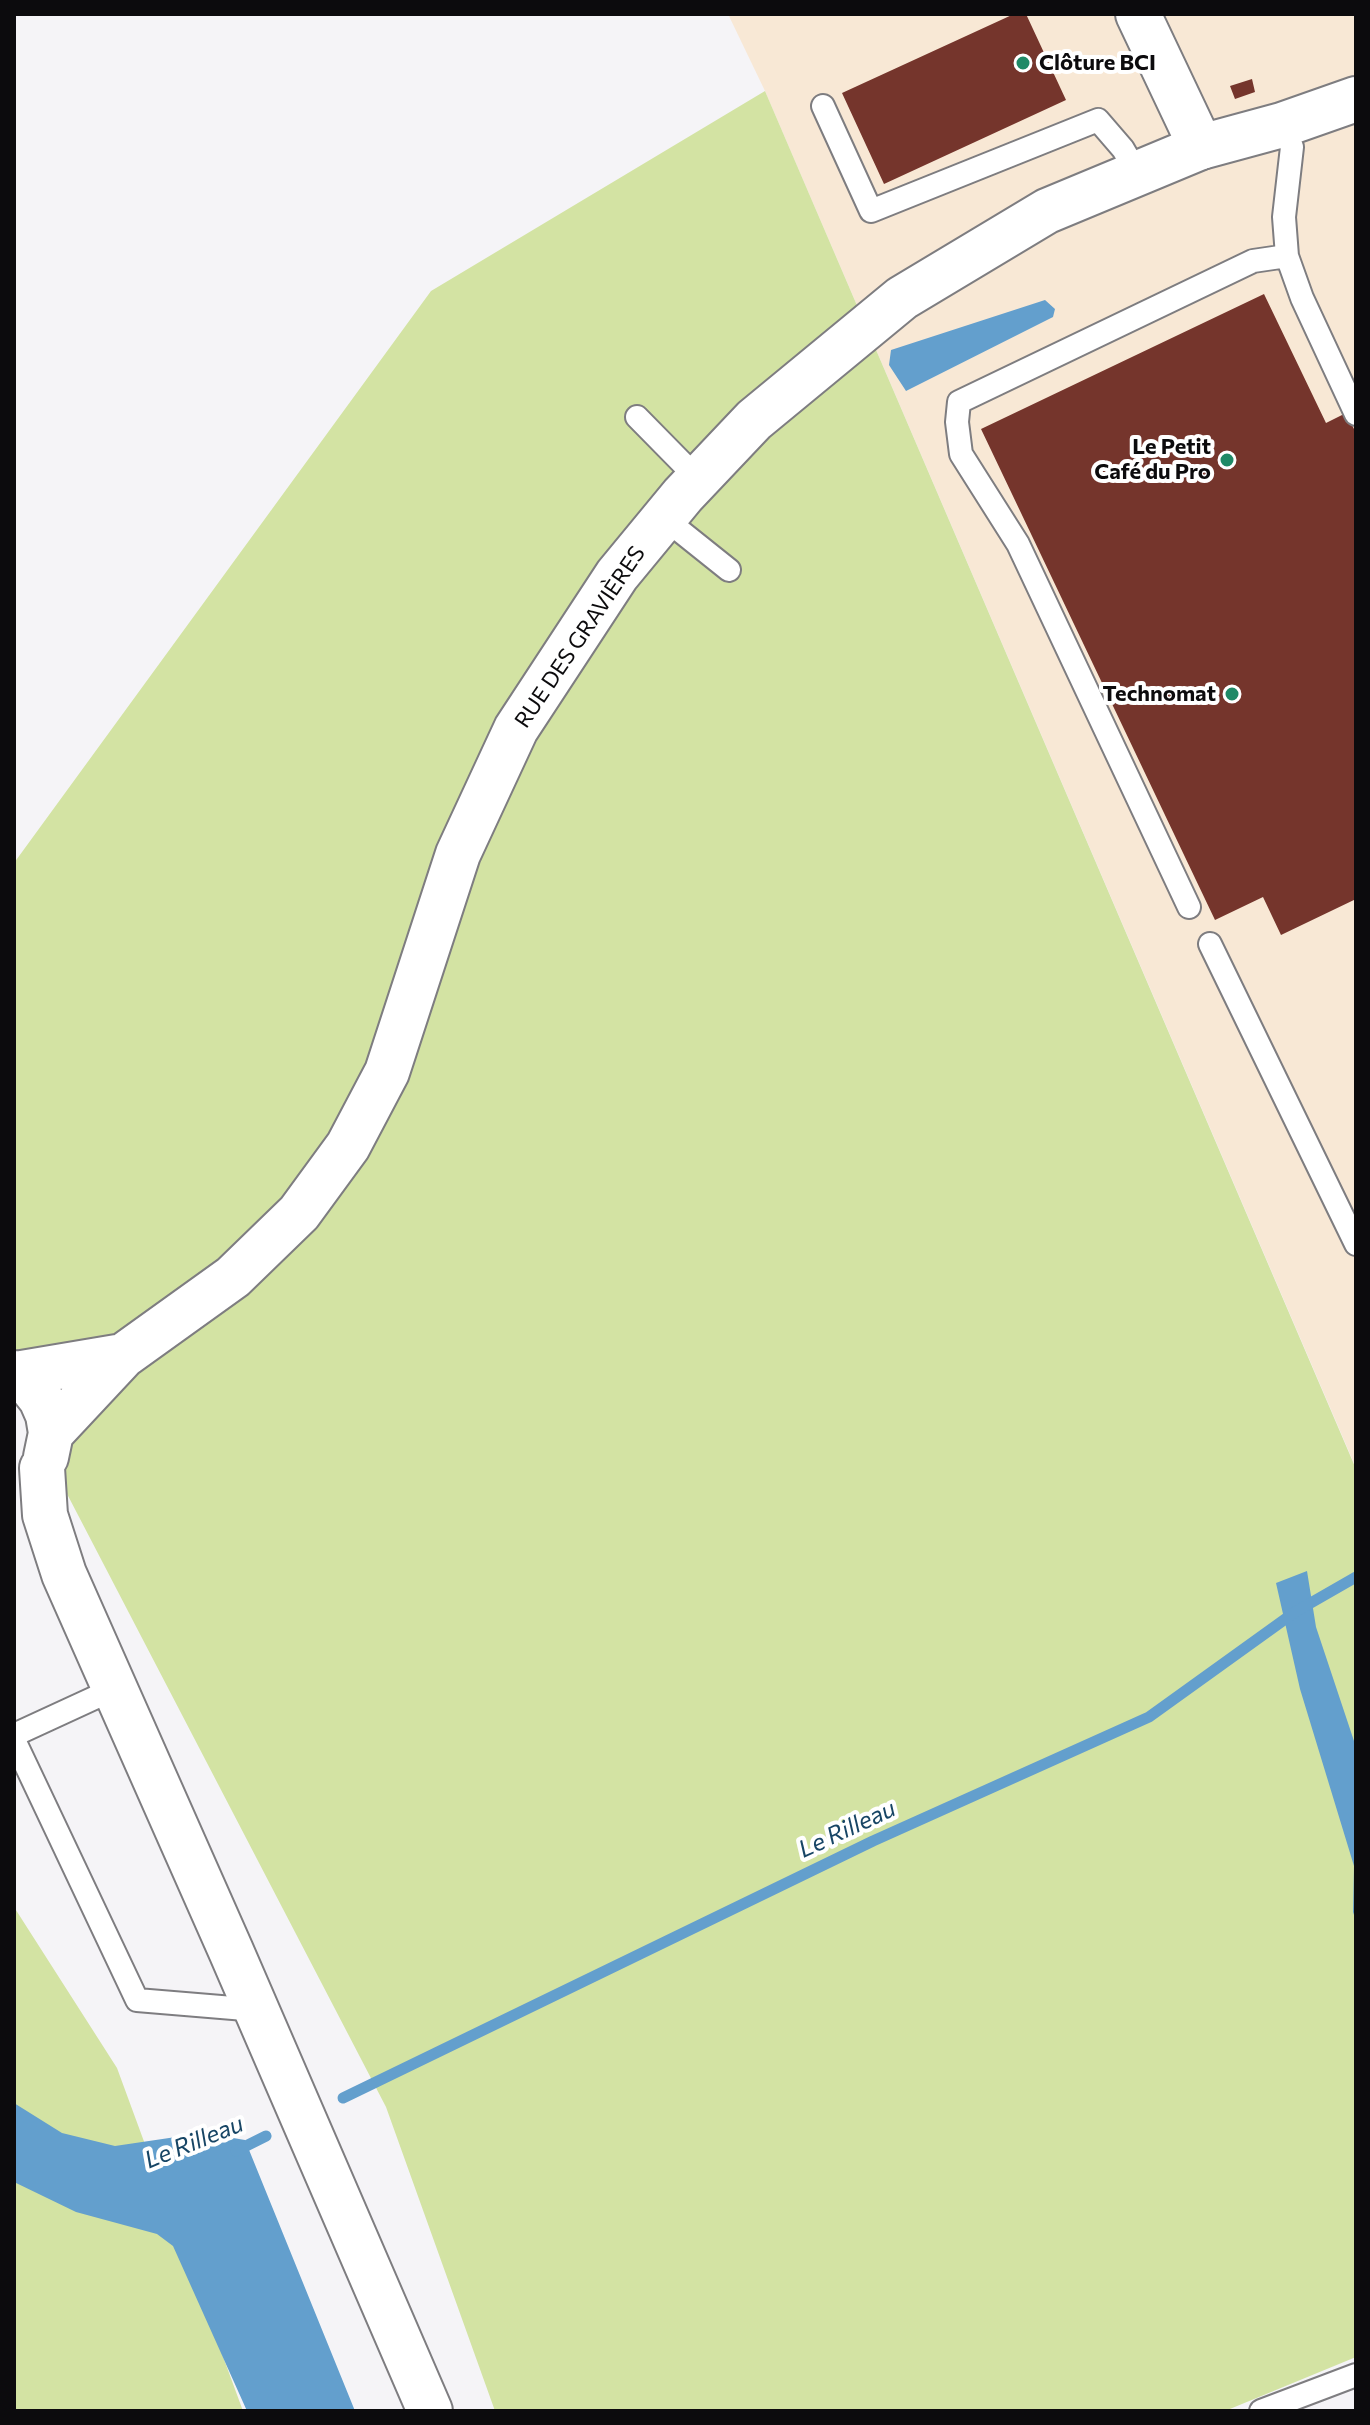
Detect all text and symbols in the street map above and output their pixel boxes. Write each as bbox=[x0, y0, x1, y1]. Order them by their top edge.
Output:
place label: Clôture BCI bbox=[1039, 50, 1156, 76]
marker: Clôture BCI bbox=[1014, 54, 1032, 72]
place label: Le Petit Café du Pro bbox=[1094, 434, 1211, 486]
marker: Le Petit Café du Pro bbox=[1218, 451, 1236, 469]
street label: RUE DES GRAVIÈRES bbox=[509, 541, 651, 733]
place label: Technomat bbox=[1102, 681, 1216, 707]
marker: Technomat bbox=[1223, 685, 1241, 703]
water label: Le Rilleau bbox=[794, 1794, 900, 1864]
water label: Le Rilleau bbox=[140, 2109, 248, 2175]

